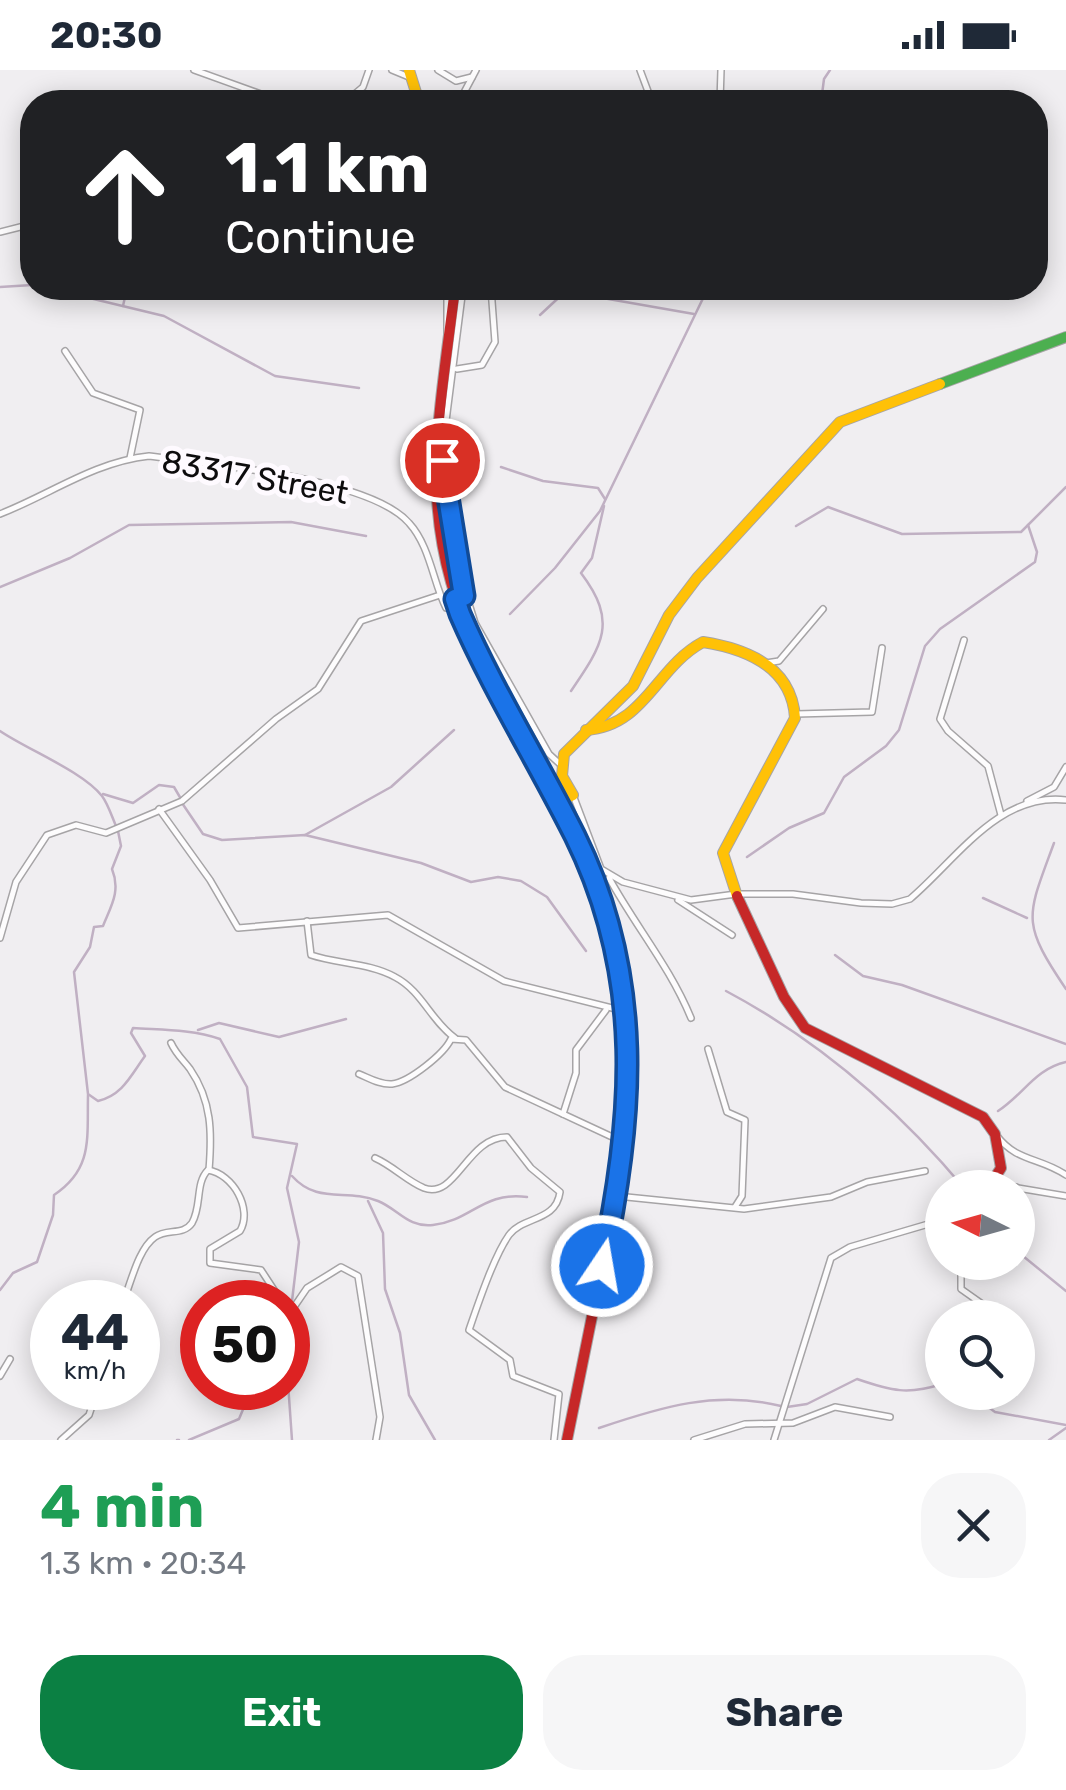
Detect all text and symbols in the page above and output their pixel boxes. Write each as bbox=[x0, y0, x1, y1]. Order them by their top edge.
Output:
text: 20:30 bbox=[50, 12, 163, 58]
text: 1.1 km bbox=[225, 127, 430, 210]
icon: ahead bbox=[60, 130, 190, 260]
text: Continue bbox=[225, 211, 416, 264]
pin bbox=[400, 418, 485, 503]
icon: arrive bbox=[415, 433, 470, 488]
street label: 83317 Street bbox=[159, 442, 351, 512]
north arrow bbox=[925, 1170, 1035, 1280]
map controls bbox=[925, 1170, 1035, 1410]
position arrow bbox=[550, 1214, 654, 1318]
speed limit sign: 50 bbox=[180, 1280, 310, 1410]
button: search bbox=[925, 1300, 1035, 1410]
text: 44 bbox=[61, 1303, 129, 1363]
text: km/h bbox=[64, 1356, 126, 1385]
text: 4 min bbox=[40, 1471, 204, 1542]
button: close bbox=[921, 1473, 1026, 1578]
text: 1.3 km · 20:34 bbox=[40, 1544, 246, 1582]
button: Exit bbox=[40, 1655, 523, 1770]
button: Share bbox=[543, 1655, 1026, 1770]

